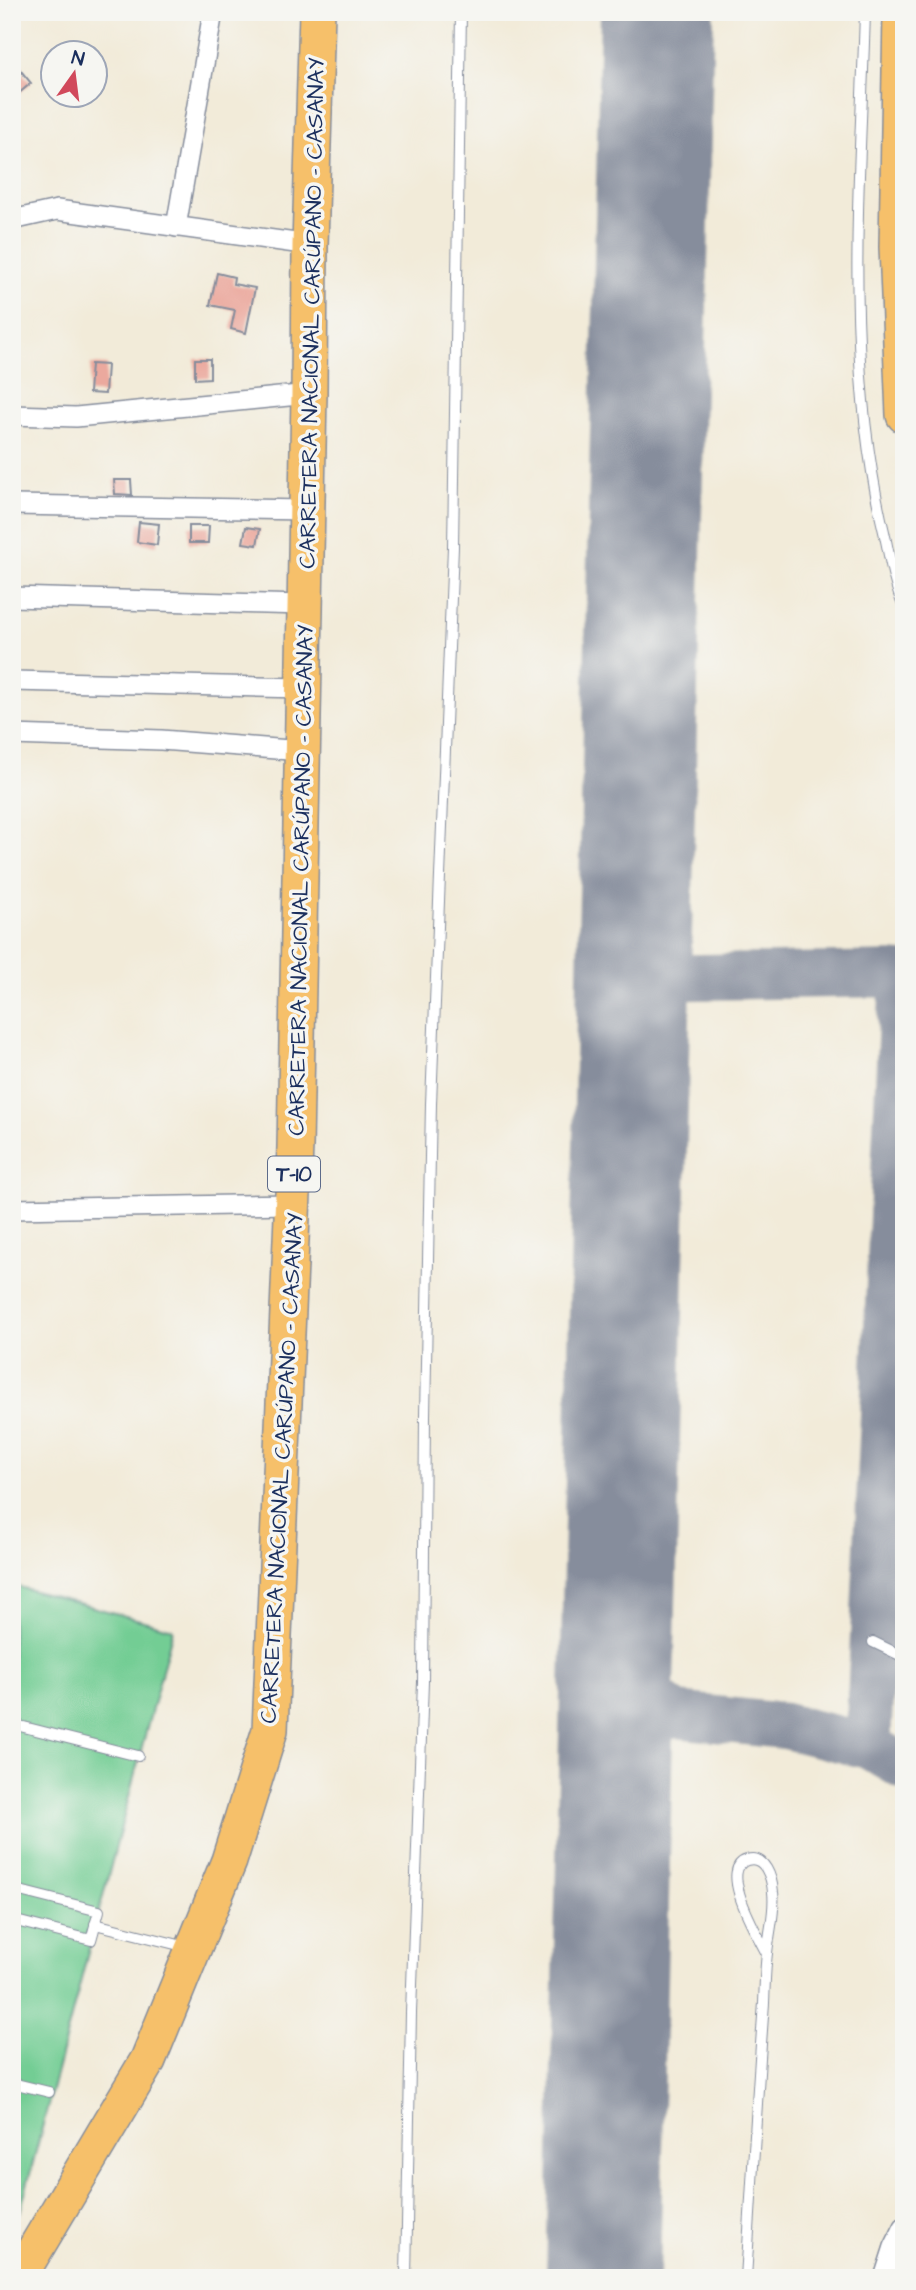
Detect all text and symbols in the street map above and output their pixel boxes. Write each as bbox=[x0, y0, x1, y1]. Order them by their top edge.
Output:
north arrow bbox=[38, 38, 108, 108]
text: N bbox=[69, 44, 87, 74]
street label: CARRETERA NACIONAL CARÚPANO - CASANAY bbox=[292, 57, 332, 569]
street label: CARRETERA NACIONAL CARÚPANO - CASANAY bbox=[281, 624, 321, 1136]
road number: T-10 bbox=[268, 1156, 320, 1192]
street label: CARRETERA NACIONAL CARÚPANO - CASANAY bbox=[253, 1212, 311, 1724]

